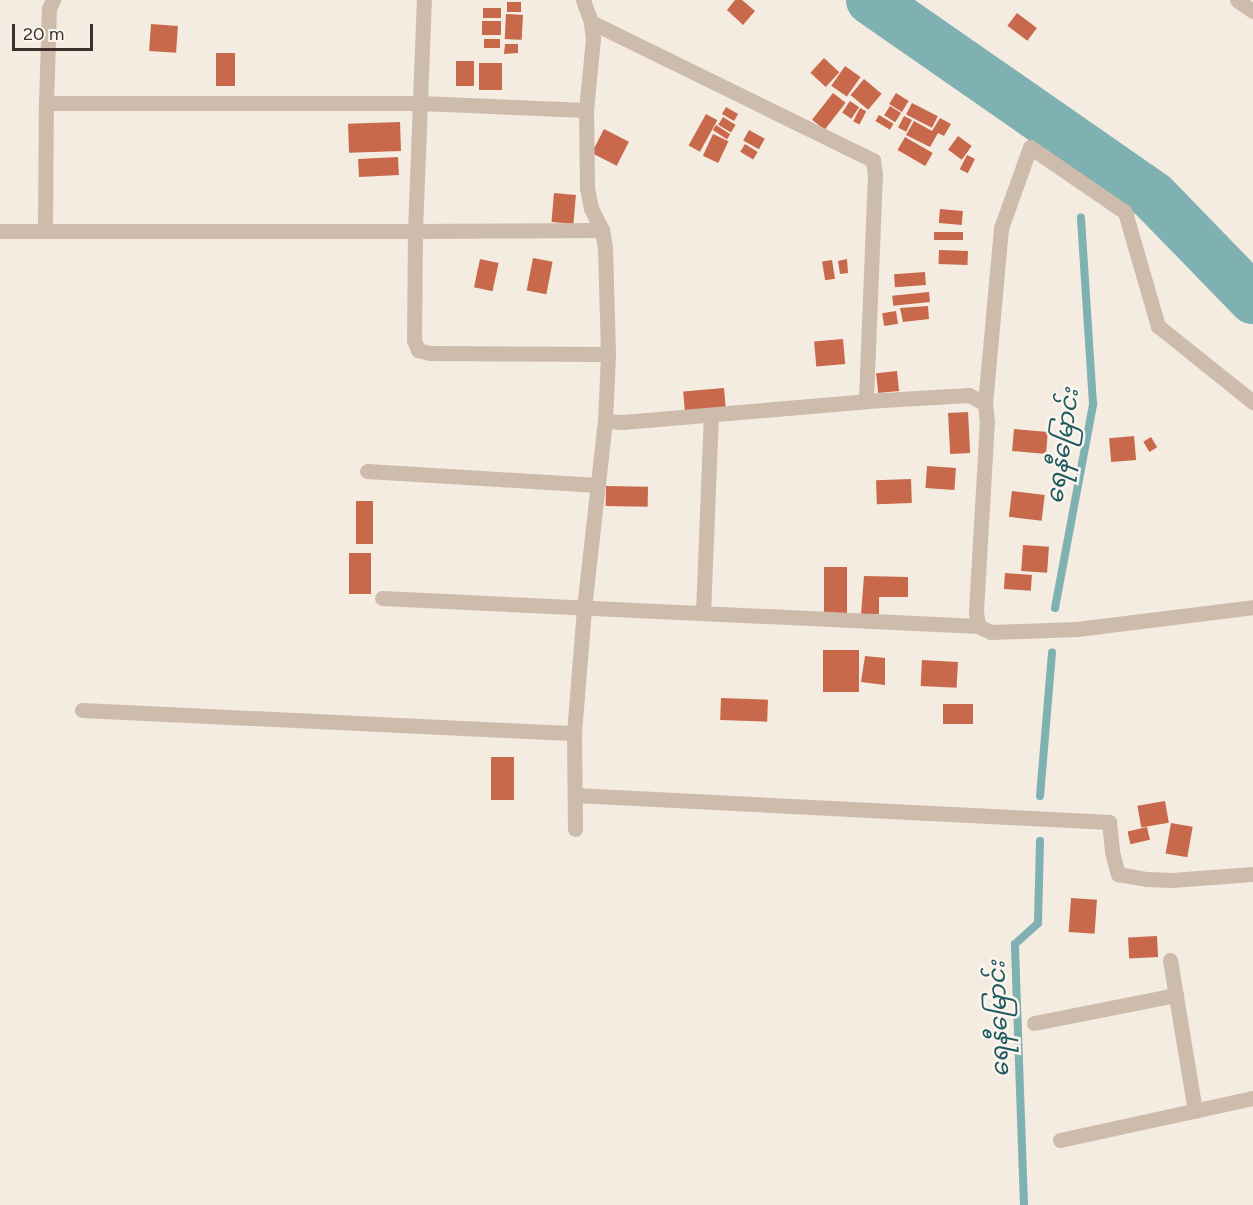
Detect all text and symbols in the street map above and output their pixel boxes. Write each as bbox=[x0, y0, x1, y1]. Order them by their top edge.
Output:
scale bar bbox=[15, 12, 96, 50]
text: 20 m bbox=[23, 23, 64, 45]
water label: ရေနီမြောင်း bbox=[1040, 386, 1084, 506]
water label: ရေနီမြောင်း bbox=[982, 960, 1014, 1078]

